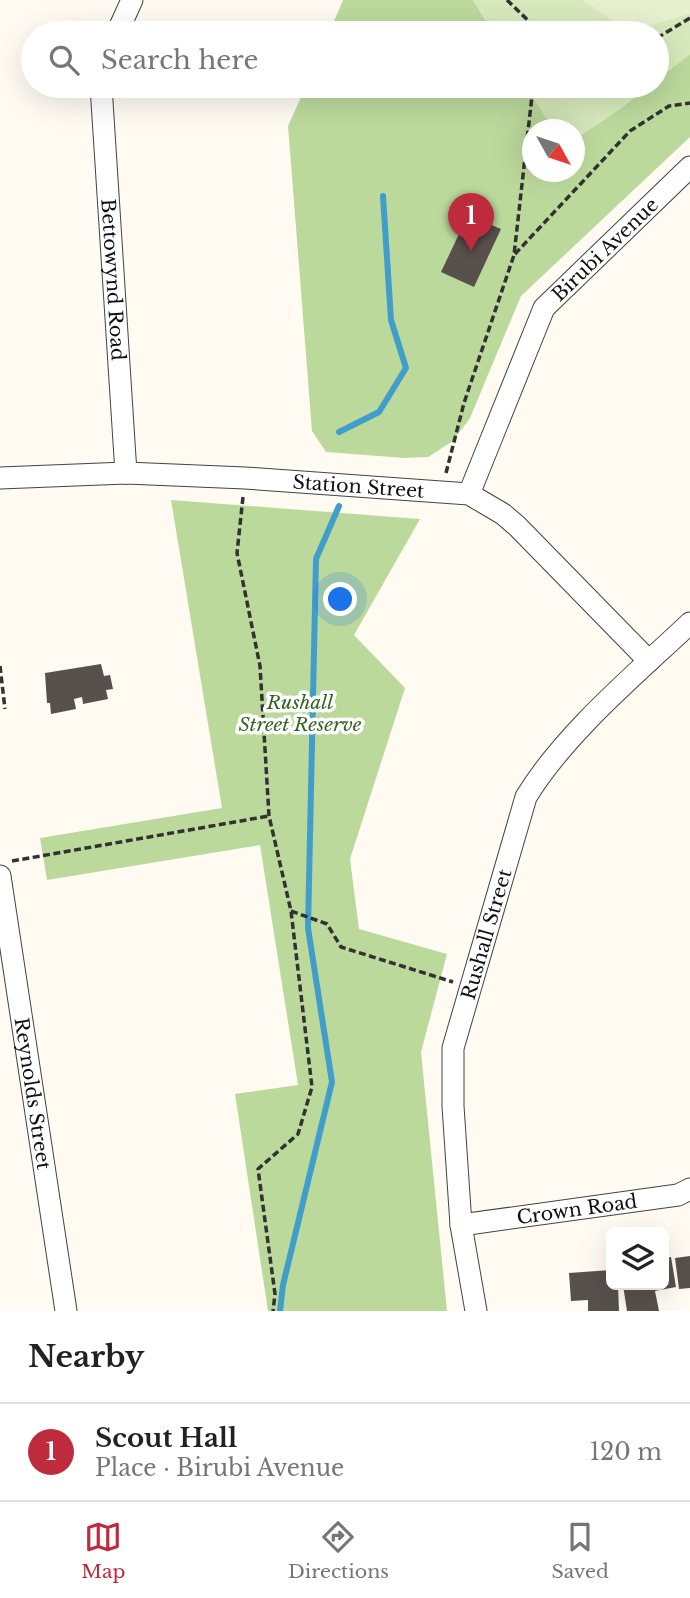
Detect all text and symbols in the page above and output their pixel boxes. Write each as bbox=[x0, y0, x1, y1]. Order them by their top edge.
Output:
search box bbox=[21, 21, 669, 98]
icon: search bbox=[45, 41, 83, 79]
text: Search here bbox=[101, 44, 258, 76]
north arrow bbox=[522, 119, 585, 182]
pin: 1 bbox=[448, 193, 494, 251]
street label: Birubi Avenue bbox=[547, 193, 663, 306]
street label: Bettowynd Road bbox=[96, 198, 130, 361]
street label: Station Street bbox=[292, 470, 426, 503]
your location bbox=[323, 582, 357, 616]
park label: Rushall Street Reserve bbox=[238, 691, 362, 736]
street label: Rushall Street bbox=[457, 866, 517, 1002]
street label: Reynolds Street bbox=[10, 1016, 56, 1172]
street label: Crown Road bbox=[515, 1190, 639, 1229]
map controls bbox=[606, 1227, 669, 1290]
button: layers bbox=[606, 1227, 669, 1290]
text: Nearby bbox=[28, 1338, 144, 1375]
text: Scout Hall bbox=[95, 1422, 237, 1454]
text: 1 bbox=[46, 1438, 56, 1466]
text: 120 m bbox=[590, 1438, 662, 1466]
text: Place · Birubi Avenue bbox=[95, 1454, 344, 1482]
tab: Map bbox=[81, 1518, 125, 1583]
tab: Directions bbox=[288, 1518, 389, 1583]
tab: Saved bbox=[551, 1518, 609, 1583]

